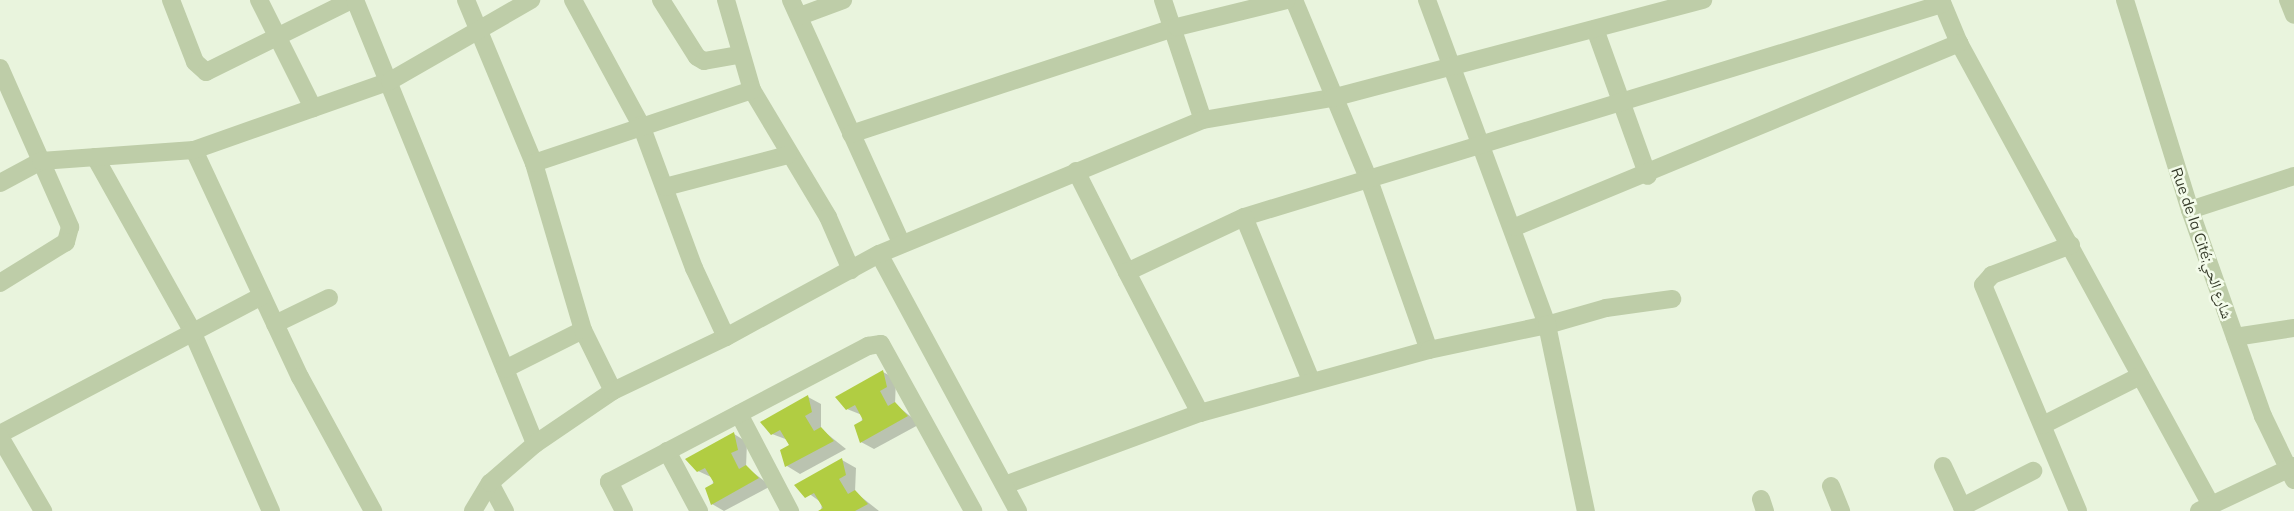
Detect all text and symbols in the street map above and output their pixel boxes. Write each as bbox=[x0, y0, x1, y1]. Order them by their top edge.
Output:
street label: Rue de la Cité;شارع الحي bbox=[2168, 165, 2236, 321]

